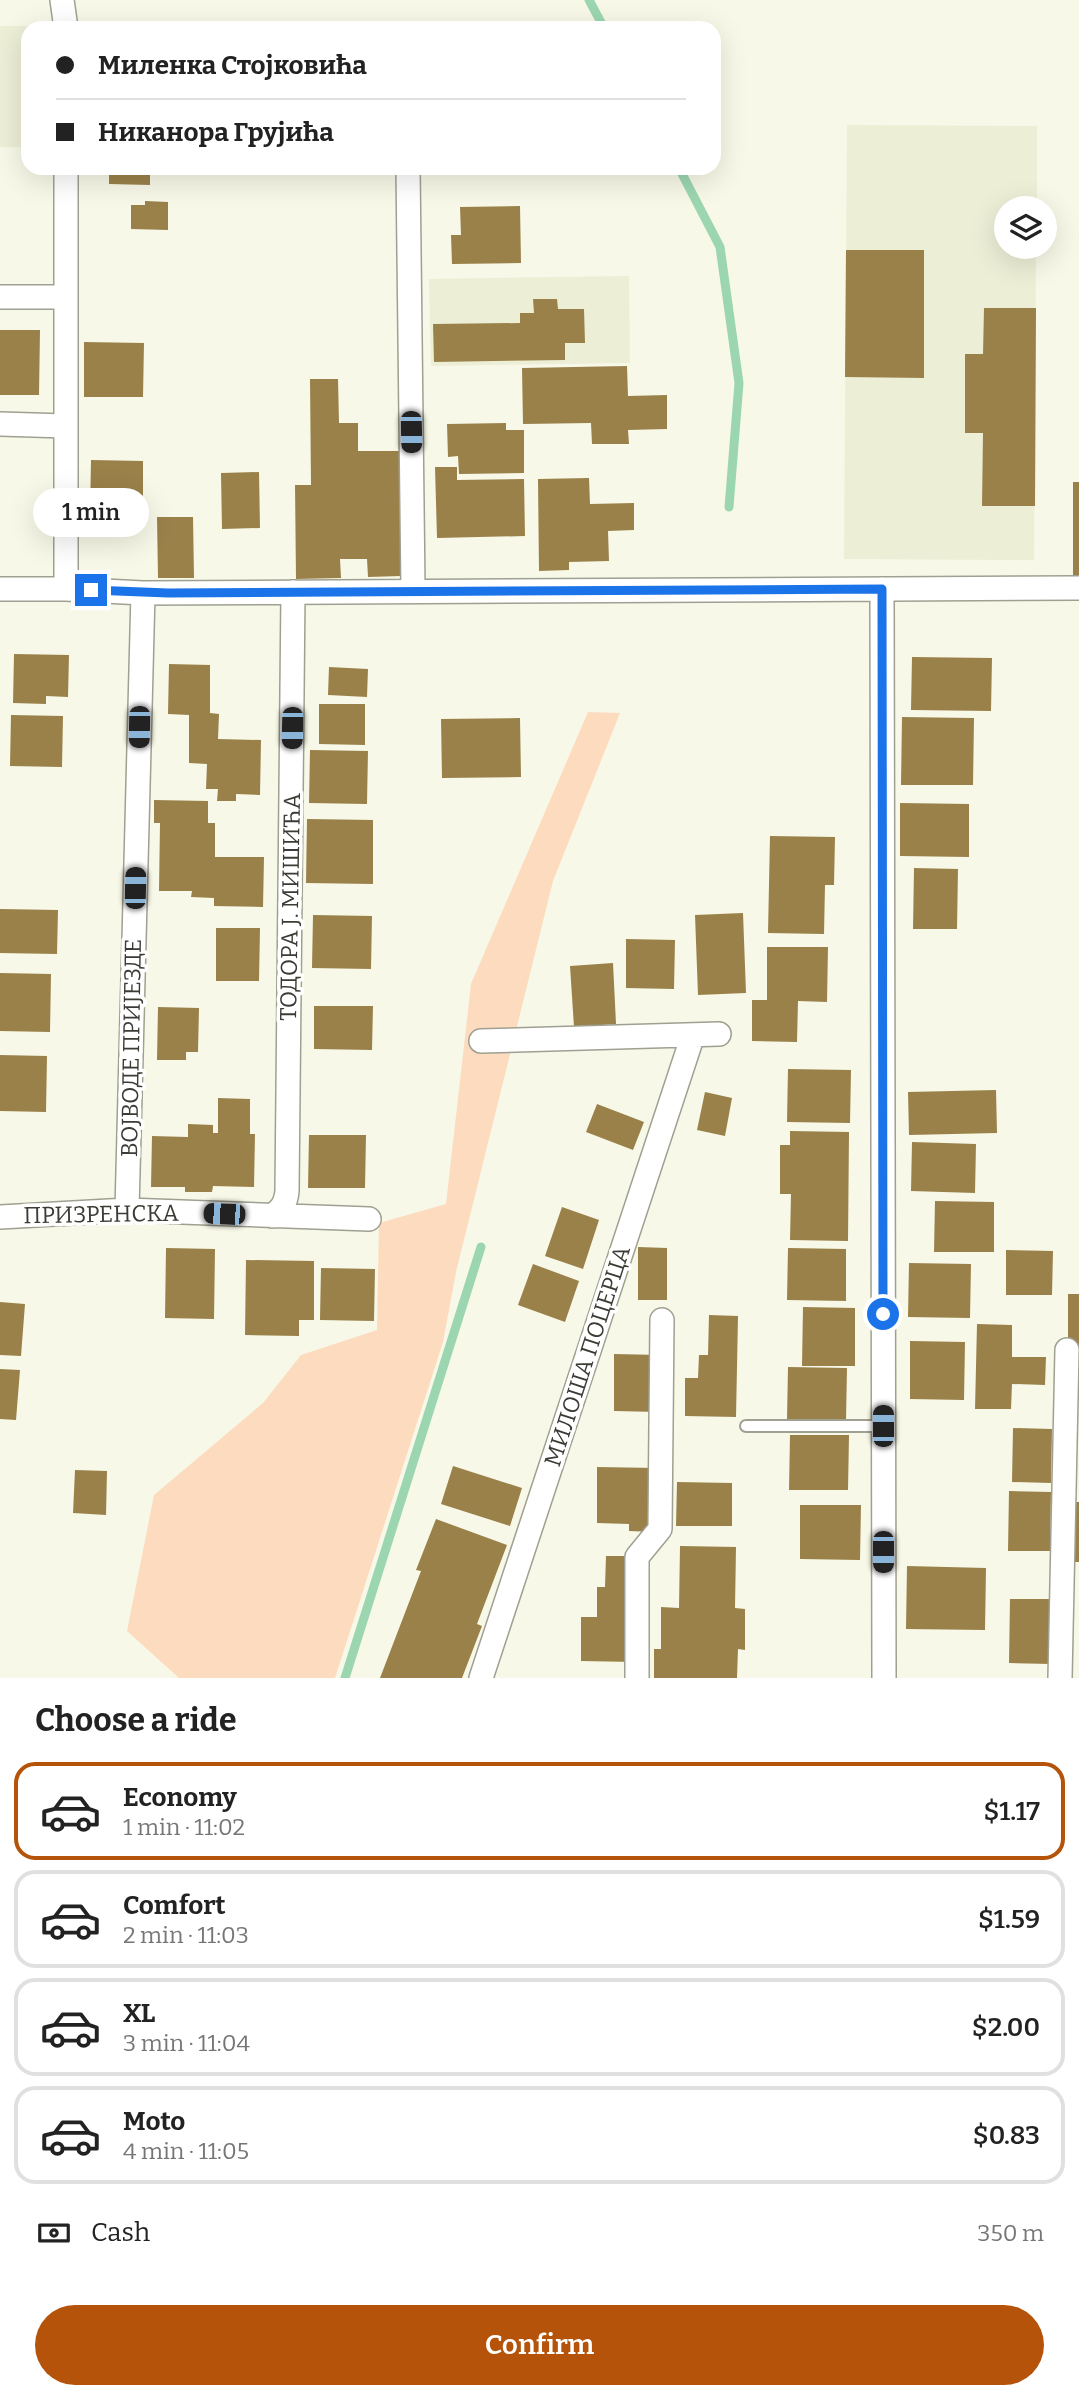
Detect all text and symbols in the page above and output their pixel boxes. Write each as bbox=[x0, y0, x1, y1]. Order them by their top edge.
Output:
text: Миленка Стојковића bbox=[98, 50, 367, 81]
text: Никанора Грујића bbox=[98, 117, 334, 148]
map controls bbox=[994, 196, 1057, 259]
button: layers bbox=[994, 196, 1057, 259]
car bbox=[401, 411, 422, 453]
callout: 1 min bbox=[33, 489, 149, 538]
text: 1 min bbox=[62, 498, 120, 526]
route end bbox=[75, 574, 107, 606]
car bbox=[129, 706, 150, 748]
car bbox=[282, 707, 303, 749]
street label: ТОДОРА Ј. МИШИЋА bbox=[274, 792, 306, 1021]
car bbox=[125, 867, 146, 909]
street label: ВОЈВОДЕ ПРИЈЕЗДЕ bbox=[115, 939, 147, 1157]
street label: ПРИЗРЕНСКА bbox=[23, 1199, 180, 1229]
car bbox=[203, 1203, 246, 1225]
street label: МИЛОША ПОЦЕРЦА bbox=[538, 1242, 636, 1470]
route start bbox=[867, 1298, 899, 1330]
car bbox=[873, 1405, 894, 1447]
car bbox=[873, 1531, 894, 1573]
text: Choose a ride bbox=[35, 1701, 236, 1739]
icon: car bbox=[39, 1780, 102, 1843]
text: Economy bbox=[123, 1782, 237, 1813]
text: $1.17 bbox=[983, 1796, 1040, 1827]
text: 1 min · 11:02 bbox=[123, 1813, 245, 1841]
icon: car bbox=[39, 1888, 102, 1951]
text: Comfort bbox=[123, 1890, 226, 1921]
text: $1.59 bbox=[978, 1904, 1040, 1935]
text: 2 min · 11:03 bbox=[123, 1921, 249, 1949]
icon: car bbox=[39, 1996, 102, 2059]
text: XL bbox=[123, 1998, 155, 2029]
text: $2.00 bbox=[972, 2012, 1040, 2043]
text: 3 min · 11:04 bbox=[123, 2029, 250, 2057]
icon: car bbox=[39, 2104, 102, 2167]
text: Moto bbox=[123, 2106, 185, 2137]
text: $0.83 bbox=[973, 2120, 1040, 2151]
text: 4 min · 11:05 bbox=[123, 2137, 249, 2165]
icon: cash bbox=[35, 2214, 73, 2252]
text: Cash bbox=[91, 2217, 150, 2248]
text: 350 m bbox=[977, 2219, 1044, 2247]
button: Confirm bbox=[35, 2305, 1044, 2385]

